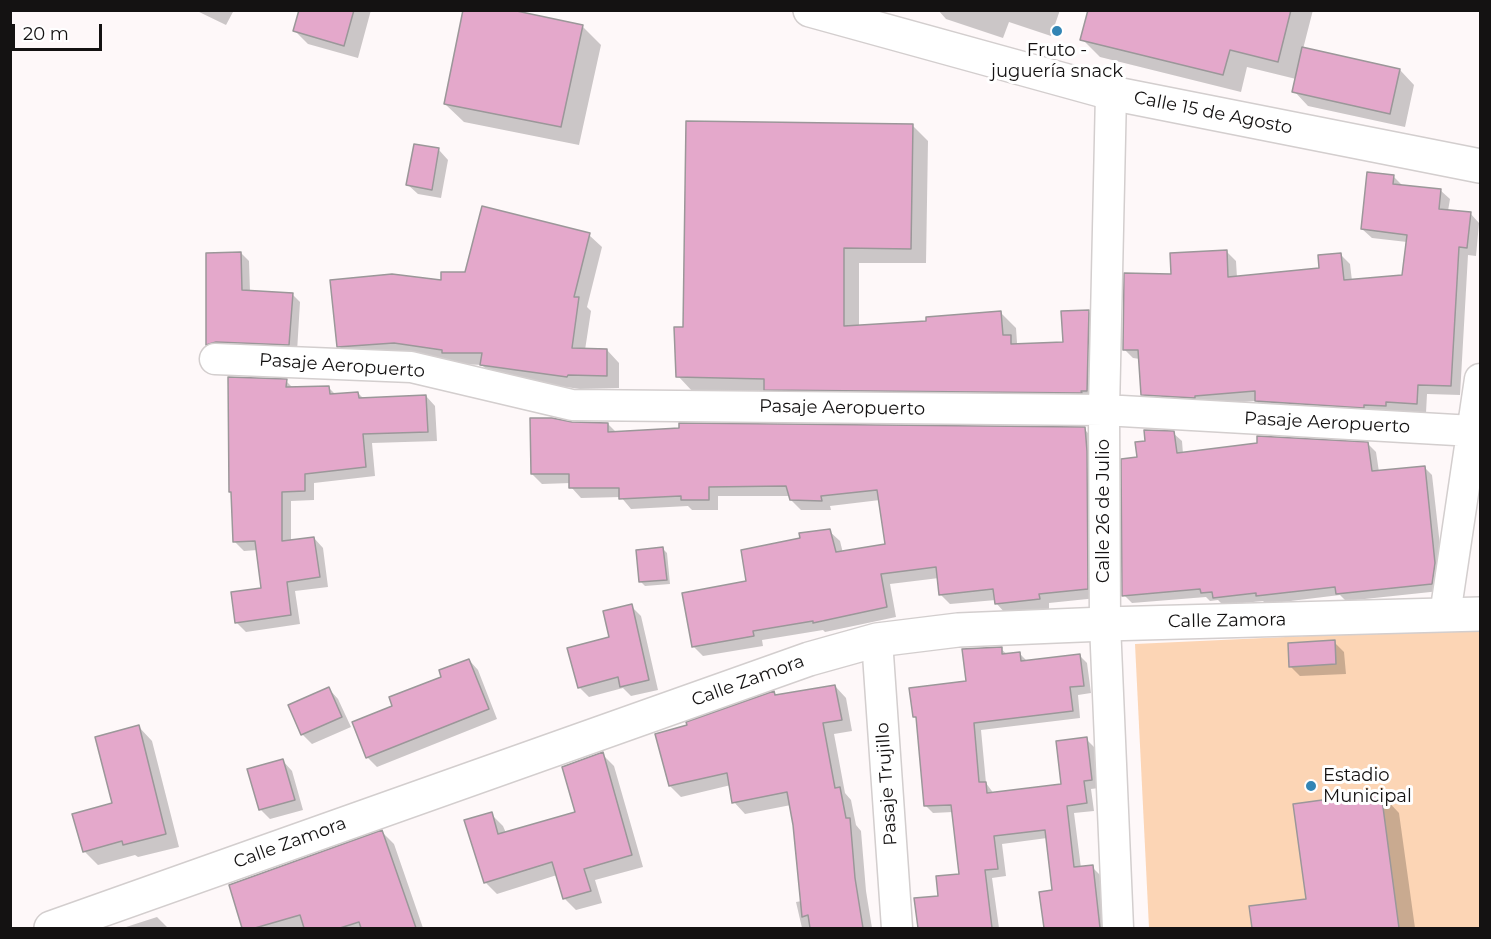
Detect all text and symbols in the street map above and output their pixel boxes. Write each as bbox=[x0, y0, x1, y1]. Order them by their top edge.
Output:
scale bar bbox=[15, 12, 105, 50]
text: 20 m bbox=[23, 23, 69, 45]
marker: Fruto - juguería snack bbox=[1050, 24, 1064, 38]
place label: Fruto - juguería snack bbox=[991, 40, 1123, 82]
street label: Calle 15 de Agosto bbox=[1132, 87, 1294, 139]
street label: Pasaje Aeropuerto bbox=[258, 349, 426, 383]
street label: Pasaje Aeropuerto bbox=[759, 396, 925, 420]
street label: Pasaje Aeropuerto bbox=[1244, 408, 1410, 438]
street label: Calle 26 de Julio bbox=[1093, 439, 1115, 583]
street label: Calle Zamora bbox=[1168, 609, 1286, 633]
street label: Calle Zamora bbox=[689, 651, 807, 711]
street label: Pasaje Trujillo bbox=[872, 722, 902, 846]
place label: Estadio Municipal bbox=[1323, 765, 1412, 808]
marker: Estadio Municipal bbox=[1304, 779, 1318, 793]
street label: Calle Zamora bbox=[231, 813, 349, 873]

